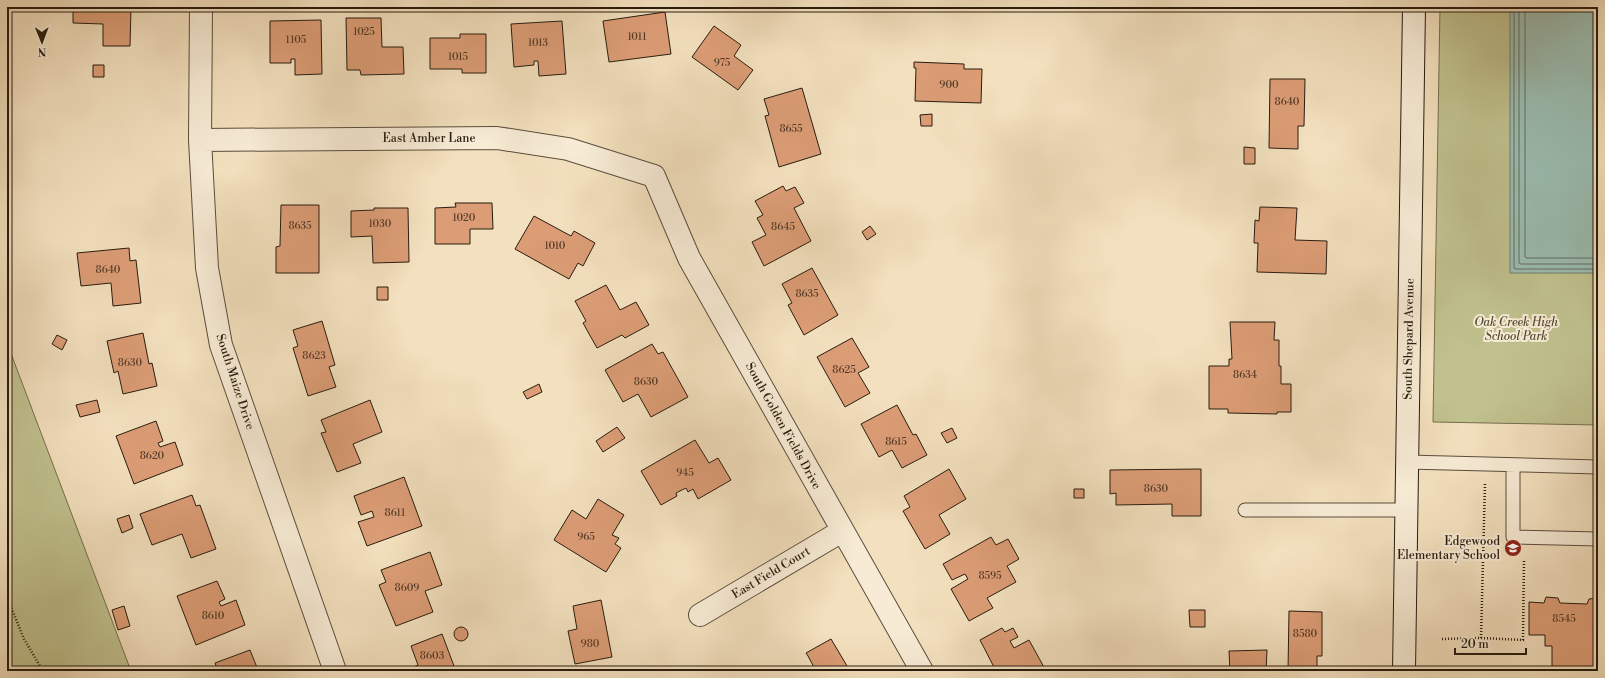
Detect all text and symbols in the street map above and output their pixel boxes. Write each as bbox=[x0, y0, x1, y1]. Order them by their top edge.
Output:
north arrow bbox=[22, 22, 62, 62]
house number: 1025 bbox=[353, 26, 375, 38]
house number: 1011 bbox=[627, 31, 647, 43]
house number: 1105 bbox=[286, 34, 307, 46]
house number: 1013 bbox=[528, 37, 549, 49]
text: N bbox=[37, 44, 47, 58]
house number: 1015 bbox=[448, 51, 469, 63]
house number: 975 bbox=[714, 57, 731, 69]
house number: 900 bbox=[939, 79, 959, 91]
house number: 8640 bbox=[1275, 96, 1300, 108]
house number: 8655 bbox=[779, 123, 803, 135]
street label: East Amber Lane bbox=[383, 131, 475, 146]
house number: 1020 bbox=[453, 212, 476, 224]
house number: 1030 bbox=[369, 218, 392, 230]
house number: 8635 bbox=[288, 220, 312, 232]
house number: 8645 bbox=[771, 221, 795, 233]
house number: 1010 bbox=[545, 240, 566, 252]
house number: 8640 bbox=[96, 264, 121, 276]
street label: South Shepard Avenue bbox=[1400, 278, 1418, 400]
house number: 8635 bbox=[795, 288, 819, 300]
park label: Oak Creek High School Park bbox=[1474, 315, 1558, 344]
street label: South Maize Drive bbox=[212, 332, 258, 432]
house number: 8623 bbox=[302, 350, 326, 362]
house number: 8630 bbox=[118, 357, 143, 369]
street label: South Golden Fields Drive bbox=[742, 360, 824, 492]
house number: 8625 bbox=[832, 364, 856, 376]
house number: 8634 bbox=[1233, 369, 1257, 381]
house number: 8630 bbox=[634, 376, 659, 388]
house number: 8615 bbox=[885, 436, 907, 448]
house number: 8620 bbox=[140, 450, 165, 462]
house number: 945 bbox=[676, 467, 694, 479]
house number: 8630 bbox=[1144, 483, 1169, 495]
house number: 8611 bbox=[385, 507, 406, 519]
house number: 965 bbox=[577, 531, 595, 543]
place label: Edgewood Elementary School bbox=[1397, 534, 1500, 563]
school or university icon: Edgewood Elementary School bbox=[1503, 538, 1523, 558]
street label: East Field Court bbox=[729, 543, 813, 602]
house number: 8595 bbox=[978, 570, 1002, 582]
house number: 8609 bbox=[395, 582, 419, 594]
house number: 8610 bbox=[202, 610, 225, 622]
house number: 8545 bbox=[1552, 613, 1576, 625]
house number: 8580 bbox=[1293, 628, 1318, 640]
scale bar bbox=[1455, 630, 1526, 656]
text: 20 m bbox=[1461, 637, 1489, 652]
house number: 980 bbox=[581, 638, 600, 650]
house number: 8603 bbox=[420, 650, 445, 662]

